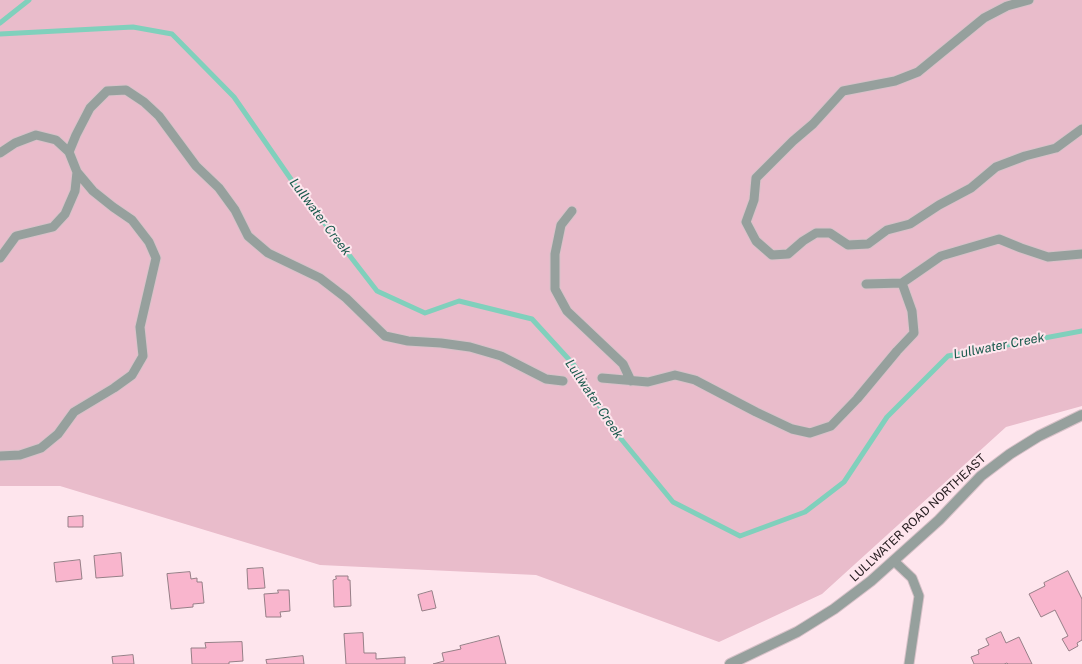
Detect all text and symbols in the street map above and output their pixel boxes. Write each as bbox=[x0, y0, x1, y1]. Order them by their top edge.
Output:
water label: Lullwater Creek bbox=[286, 175, 354, 259]
water label: Lullwater Creek bbox=[952, 330, 1046, 362]
water label: Lullwater Creek bbox=[562, 356, 626, 442]
street label: LULLWATER ROAD NORTHEAST bbox=[847, 451, 989, 585]

